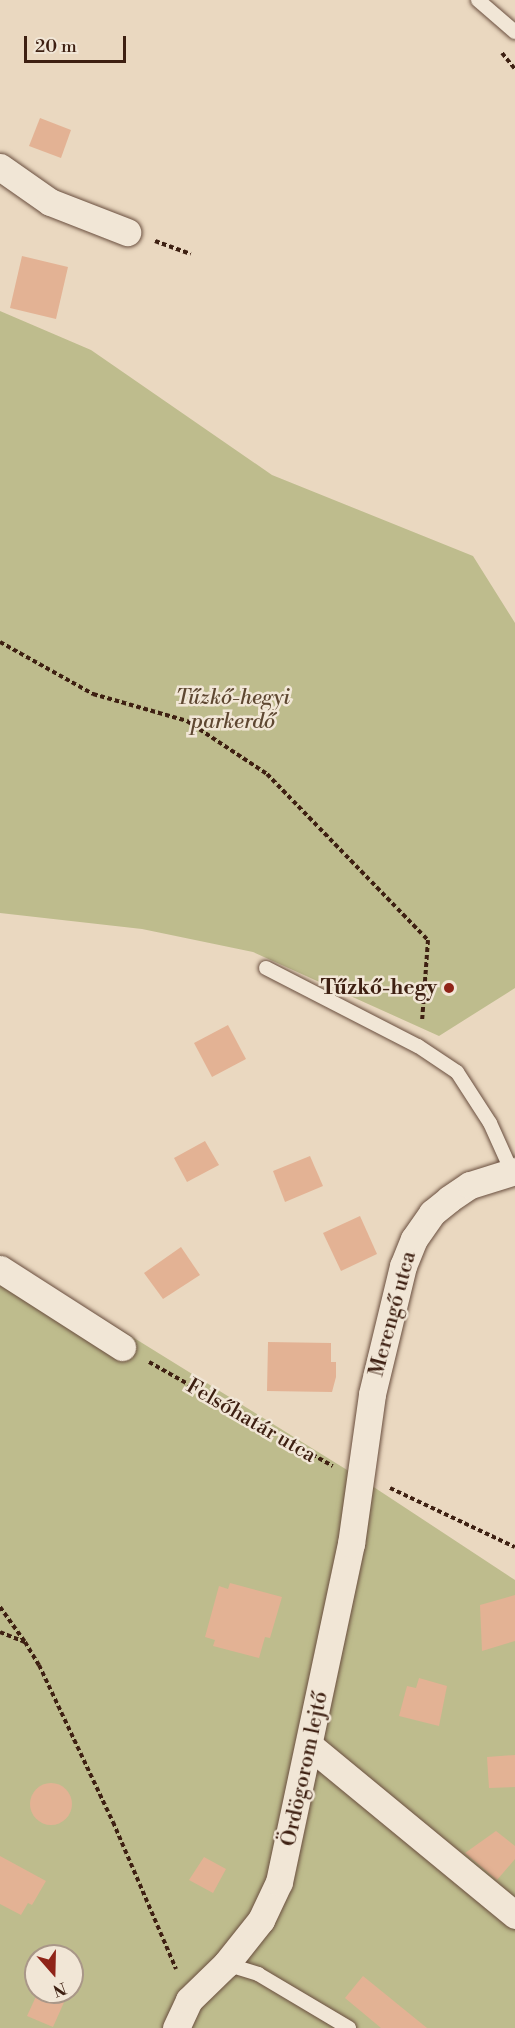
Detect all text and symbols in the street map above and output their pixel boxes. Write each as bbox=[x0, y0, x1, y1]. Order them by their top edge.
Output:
scale bar bbox=[27, 24, 129, 62]
text: 20 m bbox=[35, 35, 77, 58]
park label: Tűzkő-hegyi parkerdő bbox=[176, 685, 290, 735]
place label: Tűzkő-hegy bbox=[321, 975, 437, 1001]
marker: Tűzkő-hegy bbox=[442, 981, 456, 995]
street label: Merengő utca bbox=[364, 1249, 422, 1379]
street label: Felsőhatár utca bbox=[182, 1374, 320, 1468]
street label: Ördögorom lejtő bbox=[276, 1689, 334, 1849]
north arrow bbox=[24, 1944, 84, 2004]
text: N bbox=[50, 1977, 69, 2001]

